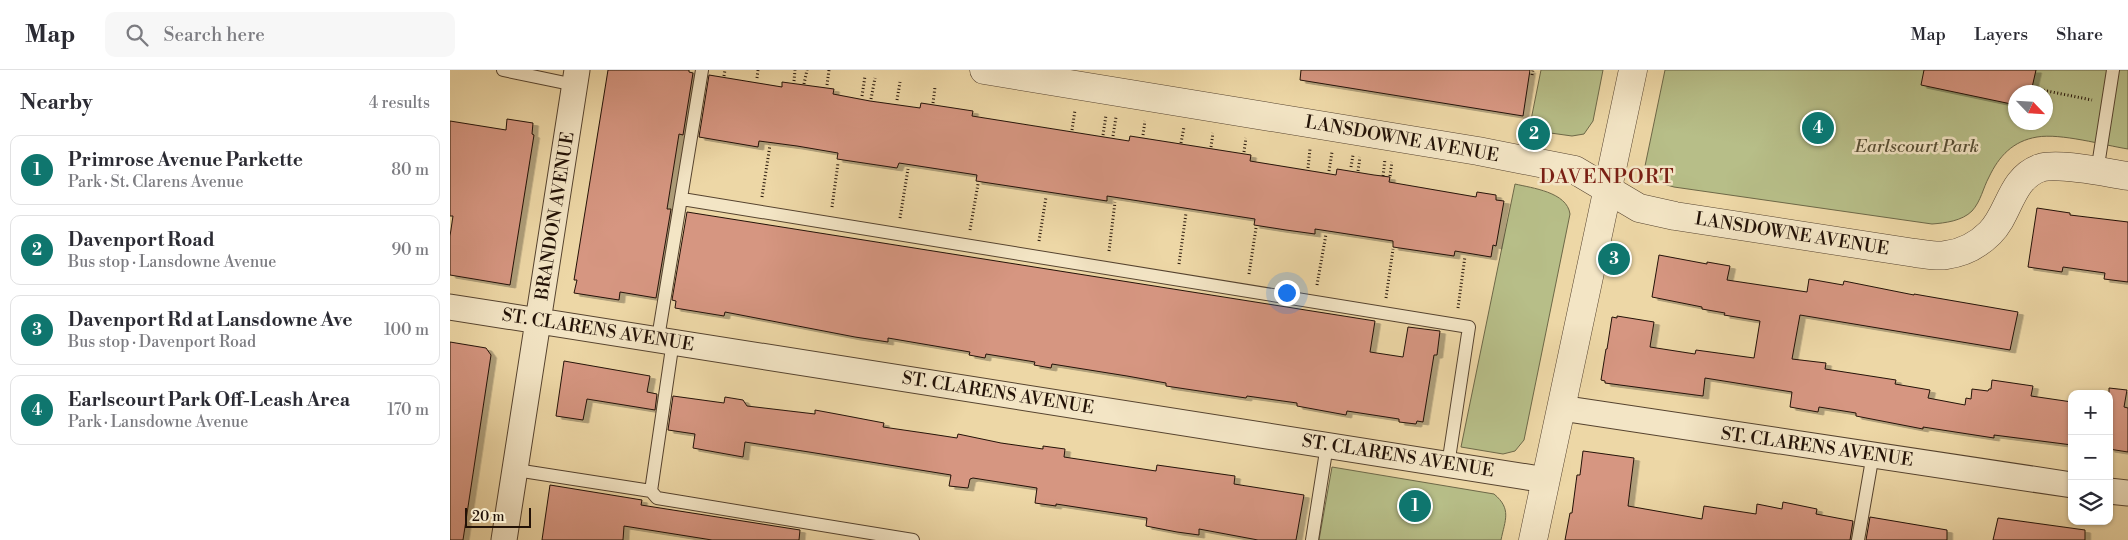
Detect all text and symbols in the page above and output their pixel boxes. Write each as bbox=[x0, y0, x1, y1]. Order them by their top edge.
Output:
search box bbox=[105, 12, 455, 57]
text: Map bbox=[25, 20, 75, 50]
icon: search bbox=[123, 21, 151, 49]
text: Search here bbox=[163, 23, 265, 47]
text: Map bbox=[1911, 23, 1946, 46]
text: Layers bbox=[1974, 23, 2028, 46]
text: Share bbox=[2056, 23, 2103, 46]
north arrow bbox=[2008, 85, 2053, 130]
text: Nearby bbox=[20, 90, 93, 116]
text: 4 results bbox=[369, 93, 430, 113]
pin: 4 bbox=[1802, 109, 1834, 147]
street label: LANSDOWNE AVENUE bbox=[1303, 111, 1501, 167]
pin: 2 bbox=[1518, 115, 1550, 153]
street label: BRANDON AVENUE bbox=[530, 130, 580, 303]
park label: Earlscourt Park bbox=[1854, 135, 1979, 158]
text: Primrose Avenue Parkette bbox=[68, 148, 303, 172]
text: 1 bbox=[33, 160, 41, 180]
text: 80 m bbox=[391, 160, 429, 180]
district label: DAVENPORT bbox=[1539, 165, 1675, 190]
text: Park · St. Clarens Avenue bbox=[68, 172, 244, 192]
street label: LANSDOWNE AVENUE bbox=[1693, 207, 1891, 261]
text: Davenport Road bbox=[68, 228, 215, 252]
text: 2 bbox=[32, 240, 42, 260]
text: 90 m bbox=[391, 240, 429, 260]
pin: 3 bbox=[1598, 240, 1630, 278]
text: Bus stop · Lansdowne Avenue bbox=[68, 252, 276, 272]
your location bbox=[1274, 280, 1300, 306]
street label: ST. CLARENS AVENUE bbox=[500, 303, 696, 357]
text: Davenport Rd at Lansdowne Ave bbox=[68, 308, 353, 332]
text: 3 bbox=[32, 320, 42, 340]
text: 100 m bbox=[384, 320, 429, 340]
text: Bus stop · Davenport Road bbox=[68, 332, 256, 352]
street label: ST. CLARENS AVENUE bbox=[900, 366, 1096, 420]
text: Earlscourt Park Off-Leash Area bbox=[68, 388, 350, 412]
map controls bbox=[2068, 390, 2113, 525]
button: + bbox=[2068, 390, 2113, 435]
text: 4 bbox=[32, 400, 42, 420]
text: 170 m bbox=[387, 400, 429, 420]
text: Park · Lansdowne Avenue bbox=[68, 412, 248, 432]
street label: ST. CLARENS AVENUE bbox=[1719, 422, 1915, 472]
street label: ST. CLARENS AVENUE bbox=[1300, 429, 1496, 483]
button: − bbox=[2068, 435, 2113, 480]
button: layers bbox=[2068, 480, 2113, 525]
pin: 1 bbox=[1399, 487, 1431, 525]
scale bar bbox=[465, 505, 531, 528]
text: 20 m bbox=[472, 508, 504, 526]

